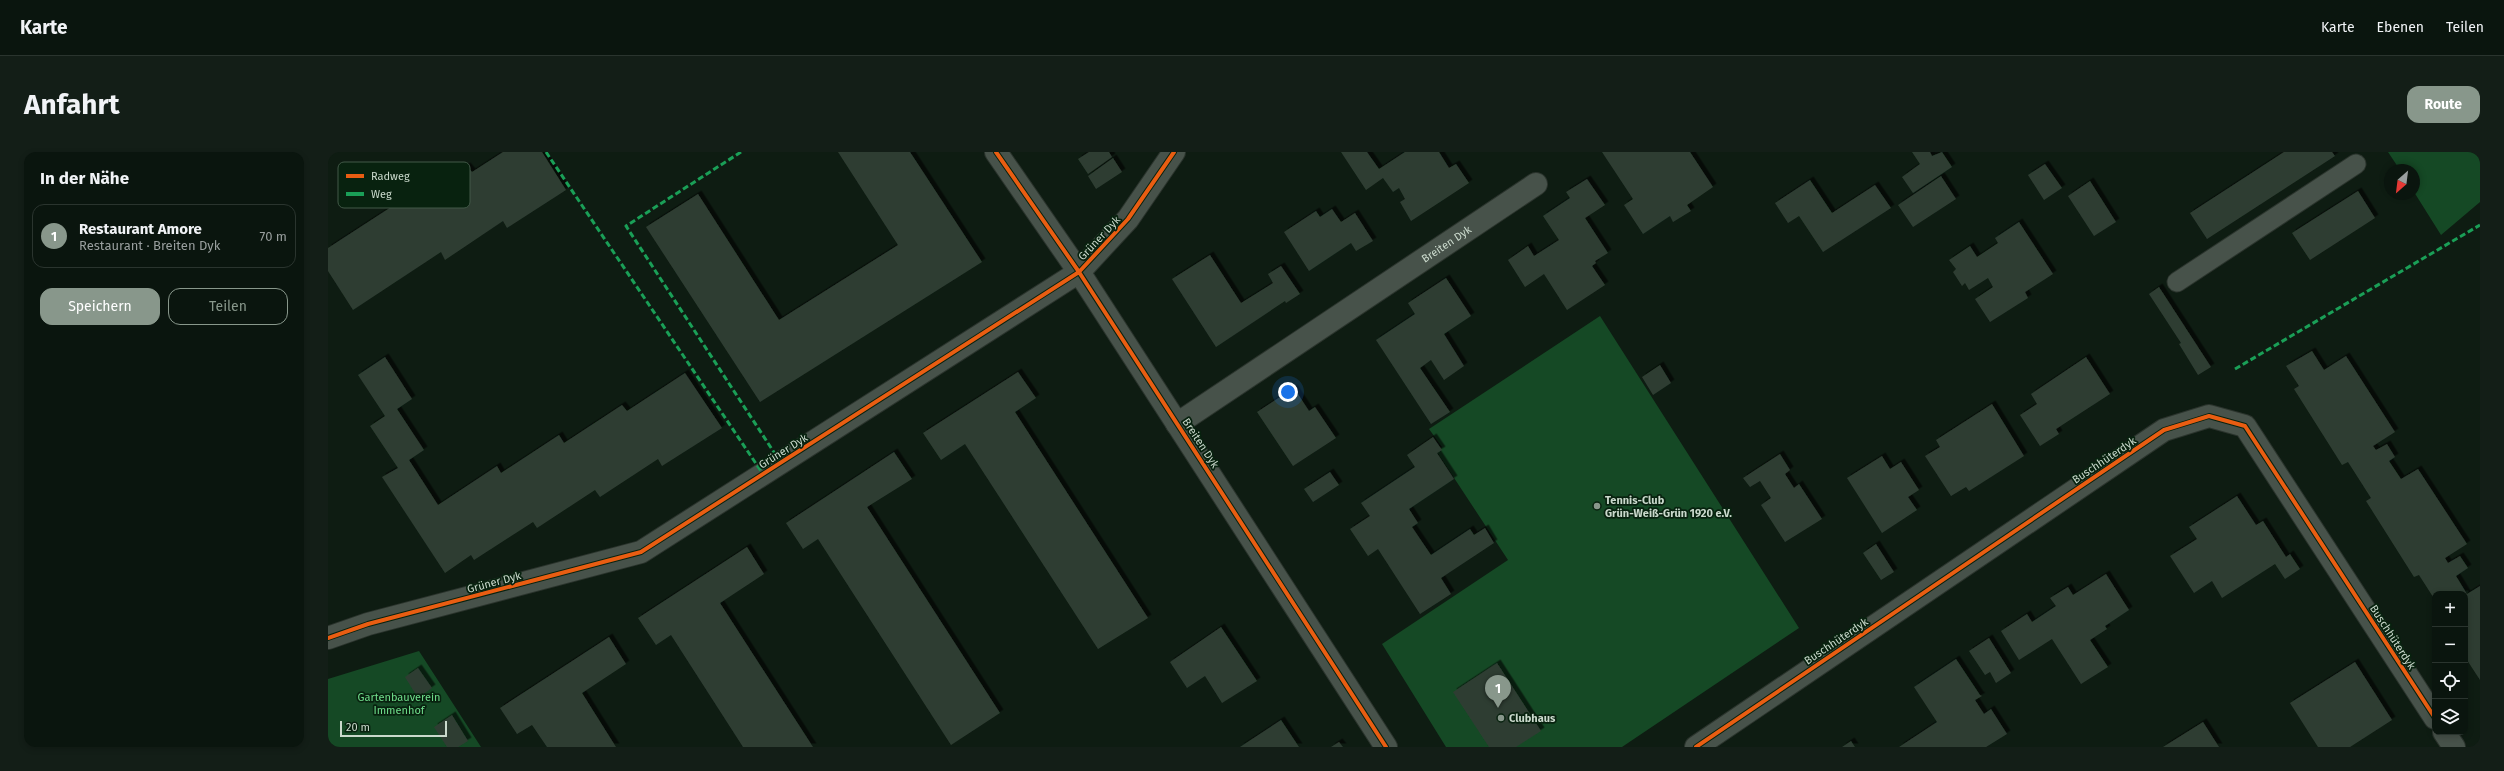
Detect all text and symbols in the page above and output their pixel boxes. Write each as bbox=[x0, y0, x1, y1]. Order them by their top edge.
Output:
text: Karte bbox=[20, 16, 67, 39]
text: Karte bbox=[2321, 19, 2355, 36]
text: Ebenen bbox=[2377, 19, 2424, 36]
text: Teilen bbox=[2446, 19, 2484, 36]
button: Route bbox=[2407, 86, 2480, 123]
text: Anfahrt bbox=[24, 88, 120, 121]
legend bbox=[338, 162, 470, 208]
north arrow bbox=[2384, 164, 2420, 200]
text: In der Nähe bbox=[40, 168, 129, 189]
text: Radweg bbox=[371, 170, 410, 183]
text: Weg bbox=[371, 188, 392, 201]
street label: Grüner Dyk bbox=[1076, 213, 1123, 263]
text: Restaurant Amore bbox=[79, 220, 202, 238]
street label: Breiten Dyk bbox=[1419, 223, 1474, 266]
text: 1 bbox=[51, 229, 57, 244]
text: 70 m bbox=[260, 229, 287, 244]
text: Restaurant · Breiten Dyk bbox=[79, 238, 220, 253]
button: Speichern bbox=[40, 288, 160, 325]
button: Teilen bbox=[168, 288, 288, 325]
your location bbox=[1278, 382, 1298, 402]
street label: Breiten Dyk bbox=[1180, 416, 1222, 471]
street label: Grüner Dyk bbox=[756, 431, 810, 472]
street label: Buschhüterdyk bbox=[2070, 434, 2139, 487]
place label: Tennis-Club Grün-Weiß-Grün 1920 e.V. bbox=[1605, 494, 1732, 520]
marker: Tennis-Club Grün-Weiß-Grün 1920 e.V. bbox=[1592, 501, 1602, 511]
street label: Grüner Dyk bbox=[466, 569, 523, 596]
map controls bbox=[2432, 591, 2468, 735]
button: + bbox=[2432, 591, 2468, 627]
street label: Buschhüterdyk bbox=[2367, 603, 2418, 672]
street label: Buschhüterdyk bbox=[1802, 615, 1871, 668]
button: − bbox=[2432, 627, 2468, 663]
button: locate bbox=[2432, 663, 2468, 699]
pin: 1 bbox=[1485, 675, 1511, 708]
park label: Gartenbauverein Immenhof bbox=[357, 691, 441, 717]
button: layers bbox=[2432, 699, 2468, 735]
place label: Clubhaus bbox=[1509, 712, 1556, 725]
marker: Clubhaus bbox=[1496, 713, 1506, 723]
scale bar bbox=[340, 719, 447, 738]
text: 20 m bbox=[346, 721, 370, 734]

